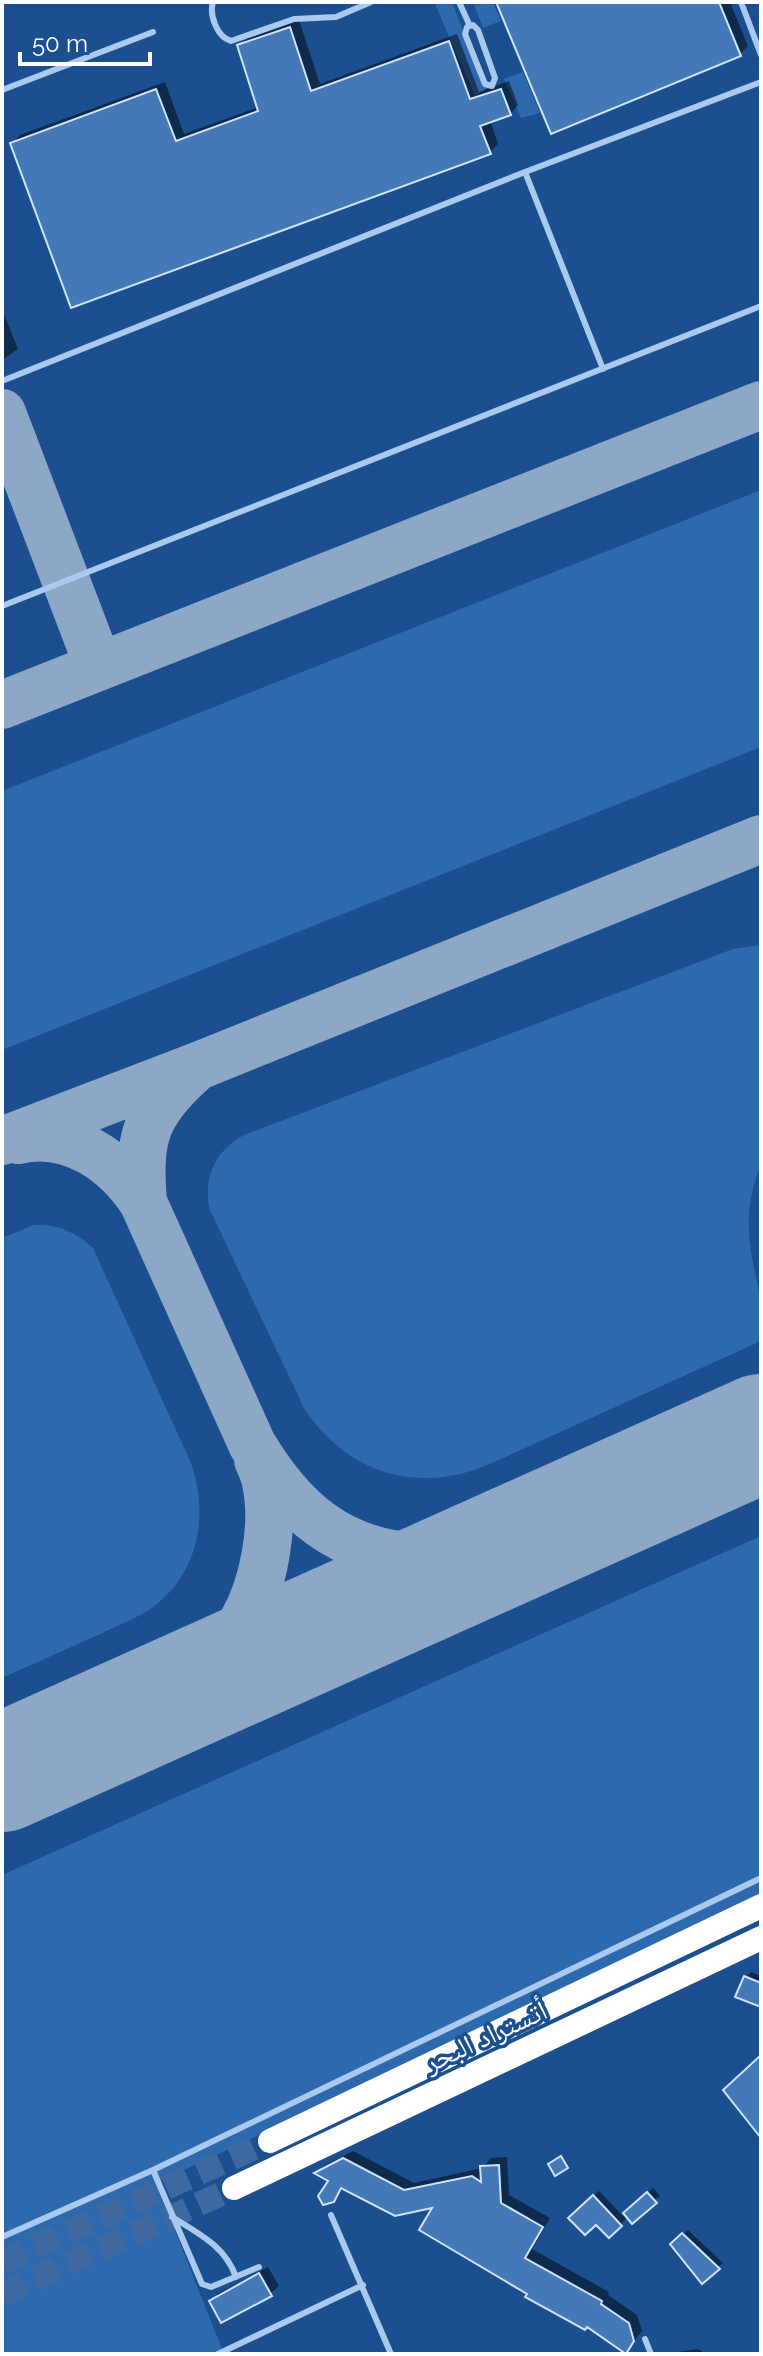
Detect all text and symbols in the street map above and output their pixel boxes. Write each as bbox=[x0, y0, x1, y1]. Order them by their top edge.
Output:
scale bar bbox=[20, 16, 150, 66]
text: 50 m bbox=[32, 29, 88, 58]
street label: أتستراد البحر bbox=[417, 1993, 552, 2080]

